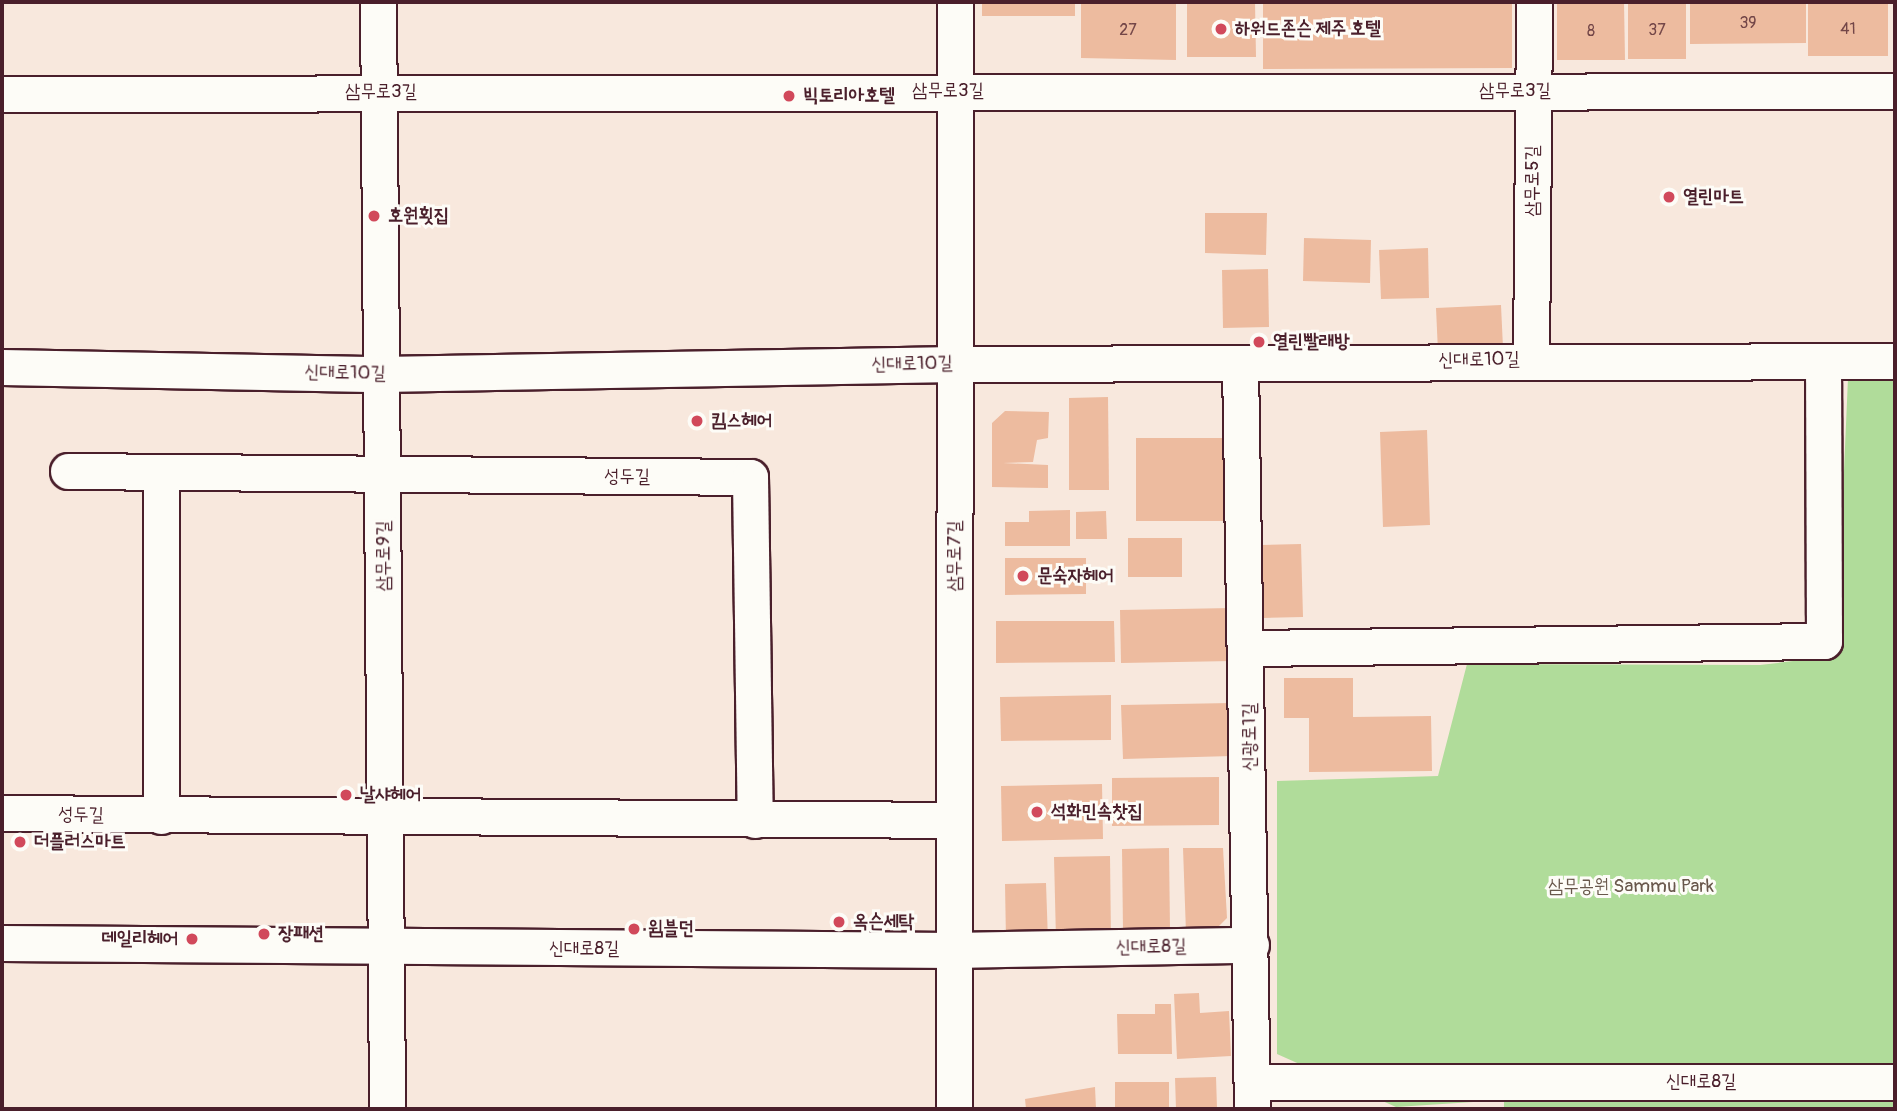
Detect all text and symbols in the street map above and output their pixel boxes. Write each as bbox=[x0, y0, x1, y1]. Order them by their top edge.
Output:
house number: 39 bbox=[1739, 13, 1757, 33]
place label: 하워드존슨 제주 호텔 bbox=[1235, 18, 1381, 40]
house number: 41 bbox=[1840, 19, 1856, 39]
house number: 27 bbox=[1119, 20, 1137, 40]
house number: 37 bbox=[1648, 20, 1666, 40]
marker: 하워드존슨 제주 호텔 bbox=[1213, 21, 1229, 37]
house number: 8 bbox=[1587, 21, 1595, 41]
street label: 삼무로3길 bbox=[912, 80, 984, 102]
street label: 삼무로3길 bbox=[1479, 80, 1551, 102]
street label: 삼무로3길 bbox=[345, 81, 417, 103]
place label: 빅토리아호텔 bbox=[803, 85, 895, 107]
marker: 빅토리아호텔 bbox=[781, 88, 797, 104]
street label: 삼무로5길 bbox=[1522, 145, 1544, 217]
place label: 열린마트 bbox=[1683, 186, 1744, 208]
marker: 열린마트 bbox=[1661, 189, 1677, 205]
place label: 호원횟집 bbox=[388, 205, 449, 227]
marker: 호원횟집 bbox=[366, 208, 382, 224]
place label: 열린빨래방 bbox=[1273, 331, 1349, 353]
marker: 열린빨래방 bbox=[1251, 334, 1267, 350]
street label: 신대로10길 bbox=[1438, 348, 1520, 372]
street label: 신대로10길 bbox=[871, 352, 953, 376]
street label: 신대로10길 bbox=[304, 361, 386, 385]
place label: 킴스헤어 bbox=[711, 410, 772, 432]
marker: 킴스헤어 bbox=[689, 413, 705, 429]
street label: 성두길 bbox=[604, 466, 650, 488]
street label: 삼무로7길 bbox=[944, 520, 966, 592]
street label: 삼무로9길 bbox=[373, 521, 395, 591]
place label: 문숙자헤어 bbox=[1037, 565, 1113, 587]
marker: 문숙자헤어 bbox=[1015, 568, 1031, 584]
street label: 신광로1길 bbox=[1239, 703, 1261, 771]
place label: 날샤헤어 bbox=[360, 784, 421, 806]
marker: 날샤헤어 bbox=[338, 787, 354, 803]
place label: 석화민속찻집 bbox=[1051, 801, 1143, 823]
street label: 성두길 bbox=[58, 803, 104, 827]
marker: 석화민속찻집 bbox=[1029, 804, 1045, 820]
place label: 더플러스마트 bbox=[34, 831, 126, 853]
marker: 더플러스마트 bbox=[12, 834, 28, 850]
park label: 삼무공원 Sammu Park bbox=[1548, 876, 1714, 898]
place label: 옥슨세탁 bbox=[853, 911, 914, 933]
marker: 옥슨세탁 bbox=[831, 914, 847, 930]
place label: 윔블던 bbox=[648, 918, 694, 940]
marker: 윔블던 bbox=[626, 921, 642, 937]
place label: 장패션 bbox=[278, 923, 324, 945]
marker: 장패션 bbox=[256, 926, 272, 942]
place label: 데일리헤어 bbox=[102, 928, 178, 950]
marker: 데일리헤어 bbox=[184, 931, 200, 947]
street label: 신대로8길 bbox=[1115, 935, 1187, 959]
street label: 신대로8길 bbox=[549, 938, 619, 960]
street label: 신대로8길 bbox=[1666, 1071, 1736, 1093]

